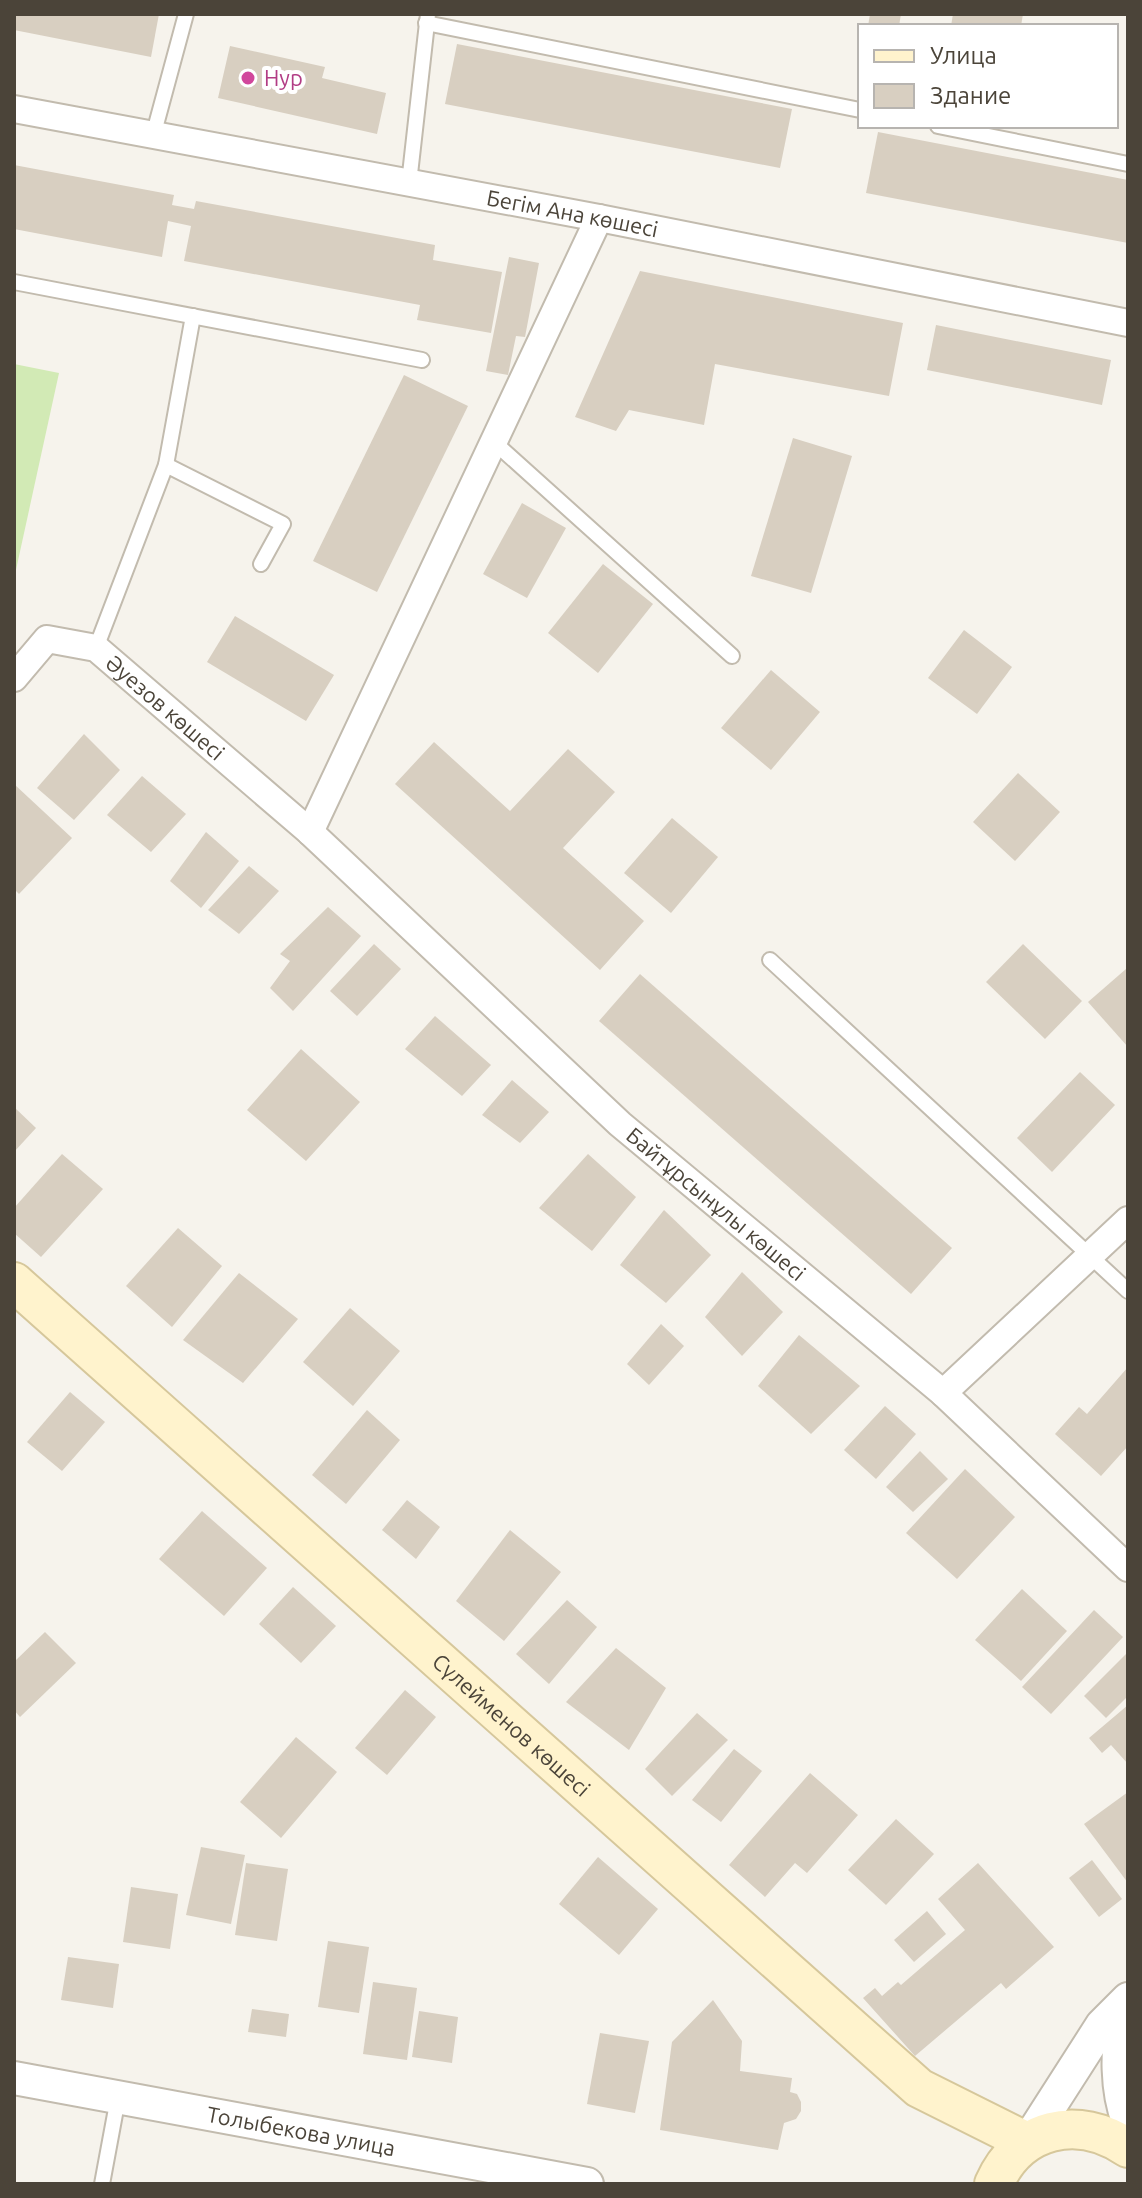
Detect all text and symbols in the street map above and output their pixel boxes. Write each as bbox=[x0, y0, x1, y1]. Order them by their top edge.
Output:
legend bbox=[858, 24, 1118, 128]
text: Улица bbox=[930, 42, 997, 69]
place label: Нур bbox=[264, 65, 303, 90]
marker: Нур bbox=[239, 69, 257, 87]
text: Здание bbox=[930, 82, 1011, 109]
street label: Бегім Ана көшесі bbox=[485, 184, 660, 241]
street label: Әуезов көшесі bbox=[101, 649, 230, 765]
street label: Байтұрсынұлы көшесі bbox=[622, 1122, 811, 1285]
street label: Сүлейменов көшесі bbox=[428, 1648, 596, 1801]
street label: Толыбекова улица bbox=[205, 2101, 397, 2160]

